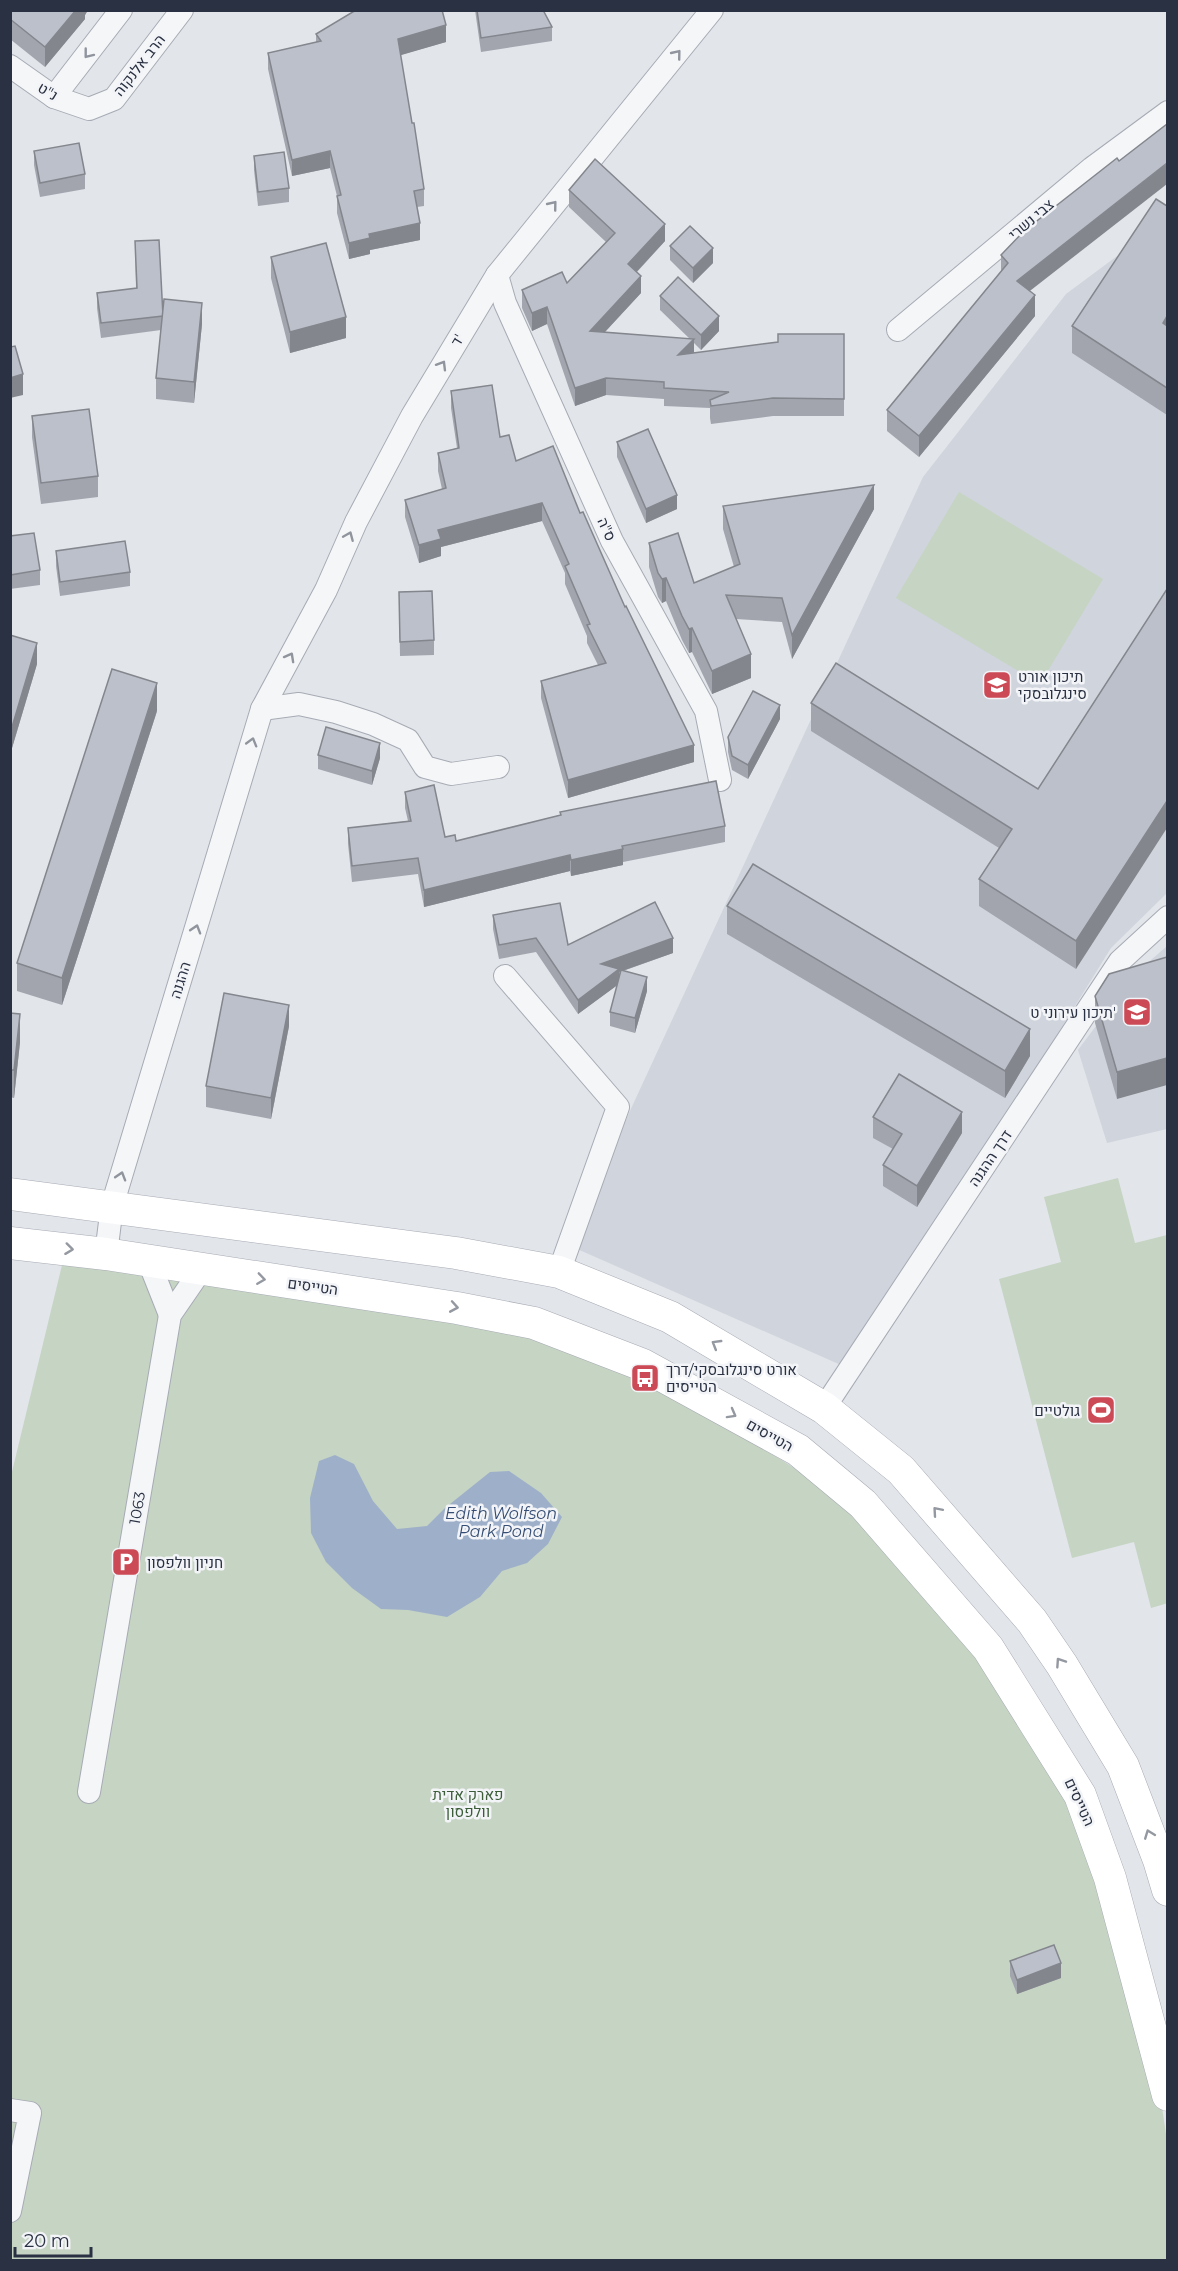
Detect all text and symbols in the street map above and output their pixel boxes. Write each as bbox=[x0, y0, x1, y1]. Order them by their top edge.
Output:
street label: הרב אלנקוה bbox=[109, 30, 169, 100]
one-way arrow bbox=[84, 47, 95, 58]
one-way arrow bbox=[669, 50, 680, 61]
street label: נ"ט bbox=[34, 78, 62, 104]
street label: צבי נשרי bbox=[1004, 194, 1058, 244]
one-way arrow bbox=[546, 201, 557, 212]
street label: ד' bbox=[446, 330, 468, 350]
one-way arrow bbox=[435, 361, 447, 371]
street label: ס"ה bbox=[593, 514, 621, 544]
one-way arrow bbox=[342, 532, 354, 543]
one-way arrow bbox=[283, 653, 294, 664]
place label: תיכון אורט סינגלובסקי bbox=[1018, 667, 1087, 703]
school or university icon: תיכון אורט סינגלובסקי bbox=[981, 669, 1013, 701]
one-way arrow bbox=[245, 737, 257, 748]
one-way arrow bbox=[189, 924, 201, 935]
street label: ההגנה bbox=[165, 959, 195, 1001]
school or university icon: תיכון עירוני ט' bbox=[1121, 996, 1153, 1028]
place label: תיכון עירוני ט' bbox=[1030, 1003, 1116, 1022]
street label: דרך ההגנה bbox=[964, 1126, 1016, 1190]
one-way arrow bbox=[114, 1171, 126, 1182]
one-way arrow bbox=[64, 1243, 73, 1255]
one-way arrow bbox=[257, 1272, 266, 1284]
street label: הטייסים bbox=[287, 1273, 339, 1299]
one-way arrow bbox=[450, 1301, 459, 1313]
one-way arrow bbox=[712, 1340, 722, 1352]
place label: אורט סינגלובסקי/דרך הטייסים bbox=[666, 1360, 797, 1396]
bus stop icon: אורט סינגלובסקי/דרך הטייסים bbox=[629, 1362, 661, 1394]
sports icon: גולטיים bbox=[1085, 1394, 1117, 1426]
place label: גולטיים bbox=[1034, 1401, 1080, 1420]
one-way arrow bbox=[726, 1407, 736, 1418]
street label: הטייסים bbox=[743, 1414, 797, 1456]
street label: 1063 bbox=[125, 1490, 149, 1526]
water label: Edith Wolfson Park Pond bbox=[445, 1504, 557, 1541]
one-way arrow bbox=[933, 1507, 944, 1518]
parking icon: חניון וולפסון bbox=[110, 1546, 142, 1578]
place label: חניון וולפסון bbox=[147, 1553, 223, 1572]
one-way arrow bbox=[1056, 1658, 1067, 1669]
street label: הטייסים bbox=[1061, 1775, 1099, 1829]
park label: פארק אדית וולפסון bbox=[433, 1785, 503, 1821]
one-way arrow bbox=[1144, 1830, 1156, 1841]
scale bar bbox=[15, 2220, 92, 2258]
text: 20 m bbox=[24, 2230, 70, 2252]

